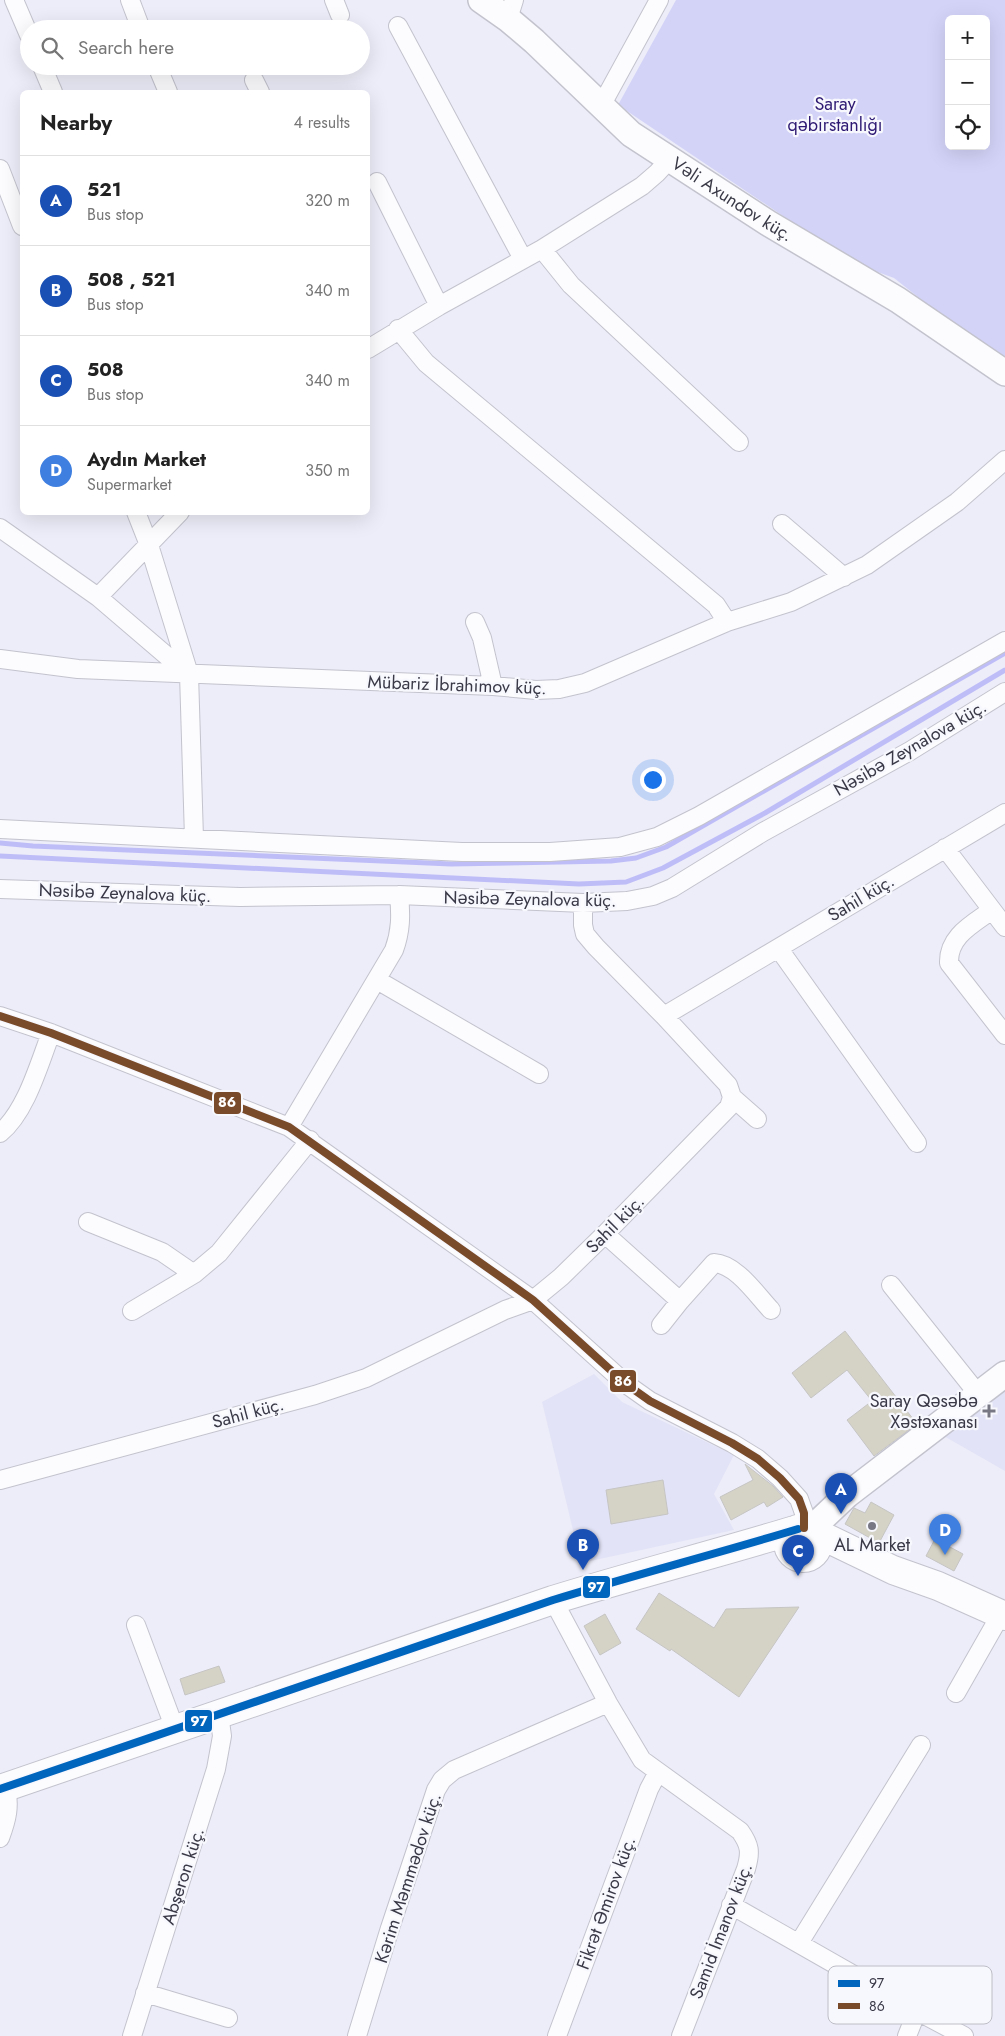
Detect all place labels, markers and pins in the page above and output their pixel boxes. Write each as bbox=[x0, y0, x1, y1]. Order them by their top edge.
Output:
place label: Saray Qəsəbə Xəstəxanası bbox=[870, 1388, 978, 1435]
marker: Saray Qəsəbə Xəstəxanası bbox=[982, 1404, 996, 1418]
pin: A bbox=[825, 1473, 857, 1514]
pin: D bbox=[929, 1514, 961, 1555]
marker: AL Market bbox=[866, 1520, 878, 1532]
pin: B bbox=[567, 1529, 599, 1570]
place label: AL Market bbox=[834, 1532, 911, 1558]
pin: C bbox=[782, 1535, 814, 1576]

